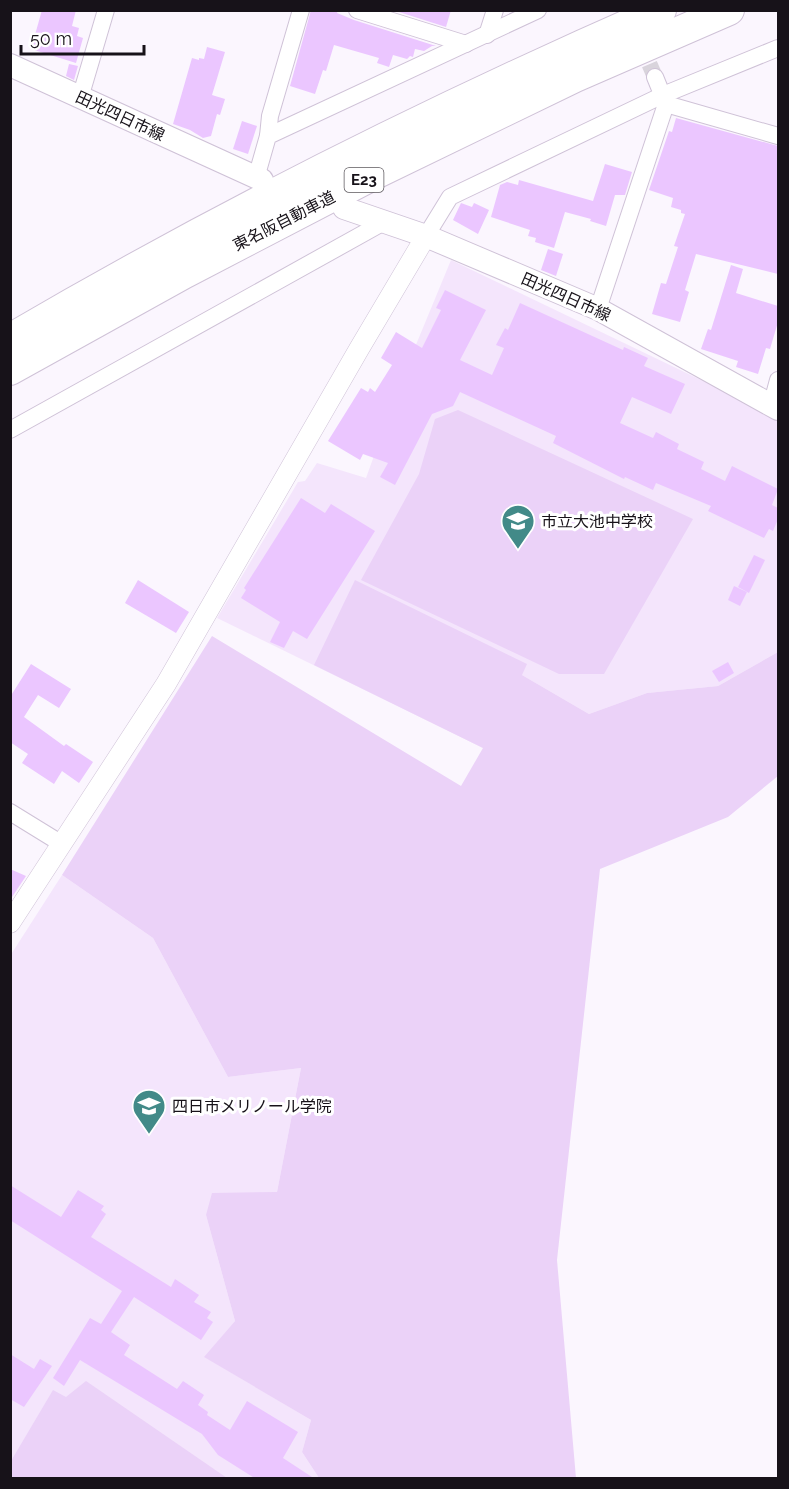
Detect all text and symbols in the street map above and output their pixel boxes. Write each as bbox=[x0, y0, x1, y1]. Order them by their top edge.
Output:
scale bar bbox=[21, 18, 144, 56]
text: 50 m bbox=[30, 28, 72, 49]
street label: 田光四日市線 bbox=[72, 87, 168, 145]
road number: E23 bbox=[344, 168, 384, 192]
street label: 東名阪自動車道 bbox=[230, 187, 338, 255]
street label: 田光四日市線 bbox=[518, 269, 614, 325]
school or university icon: 市立大池中学校 bbox=[500, 503, 536, 550]
place label: 市立大池中学校 bbox=[541, 512, 653, 531]
school or university icon: 四日市メリノール学院 bbox=[131, 1088, 167, 1135]
place label: 四日市メリノール学院 bbox=[172, 1097, 332, 1116]

